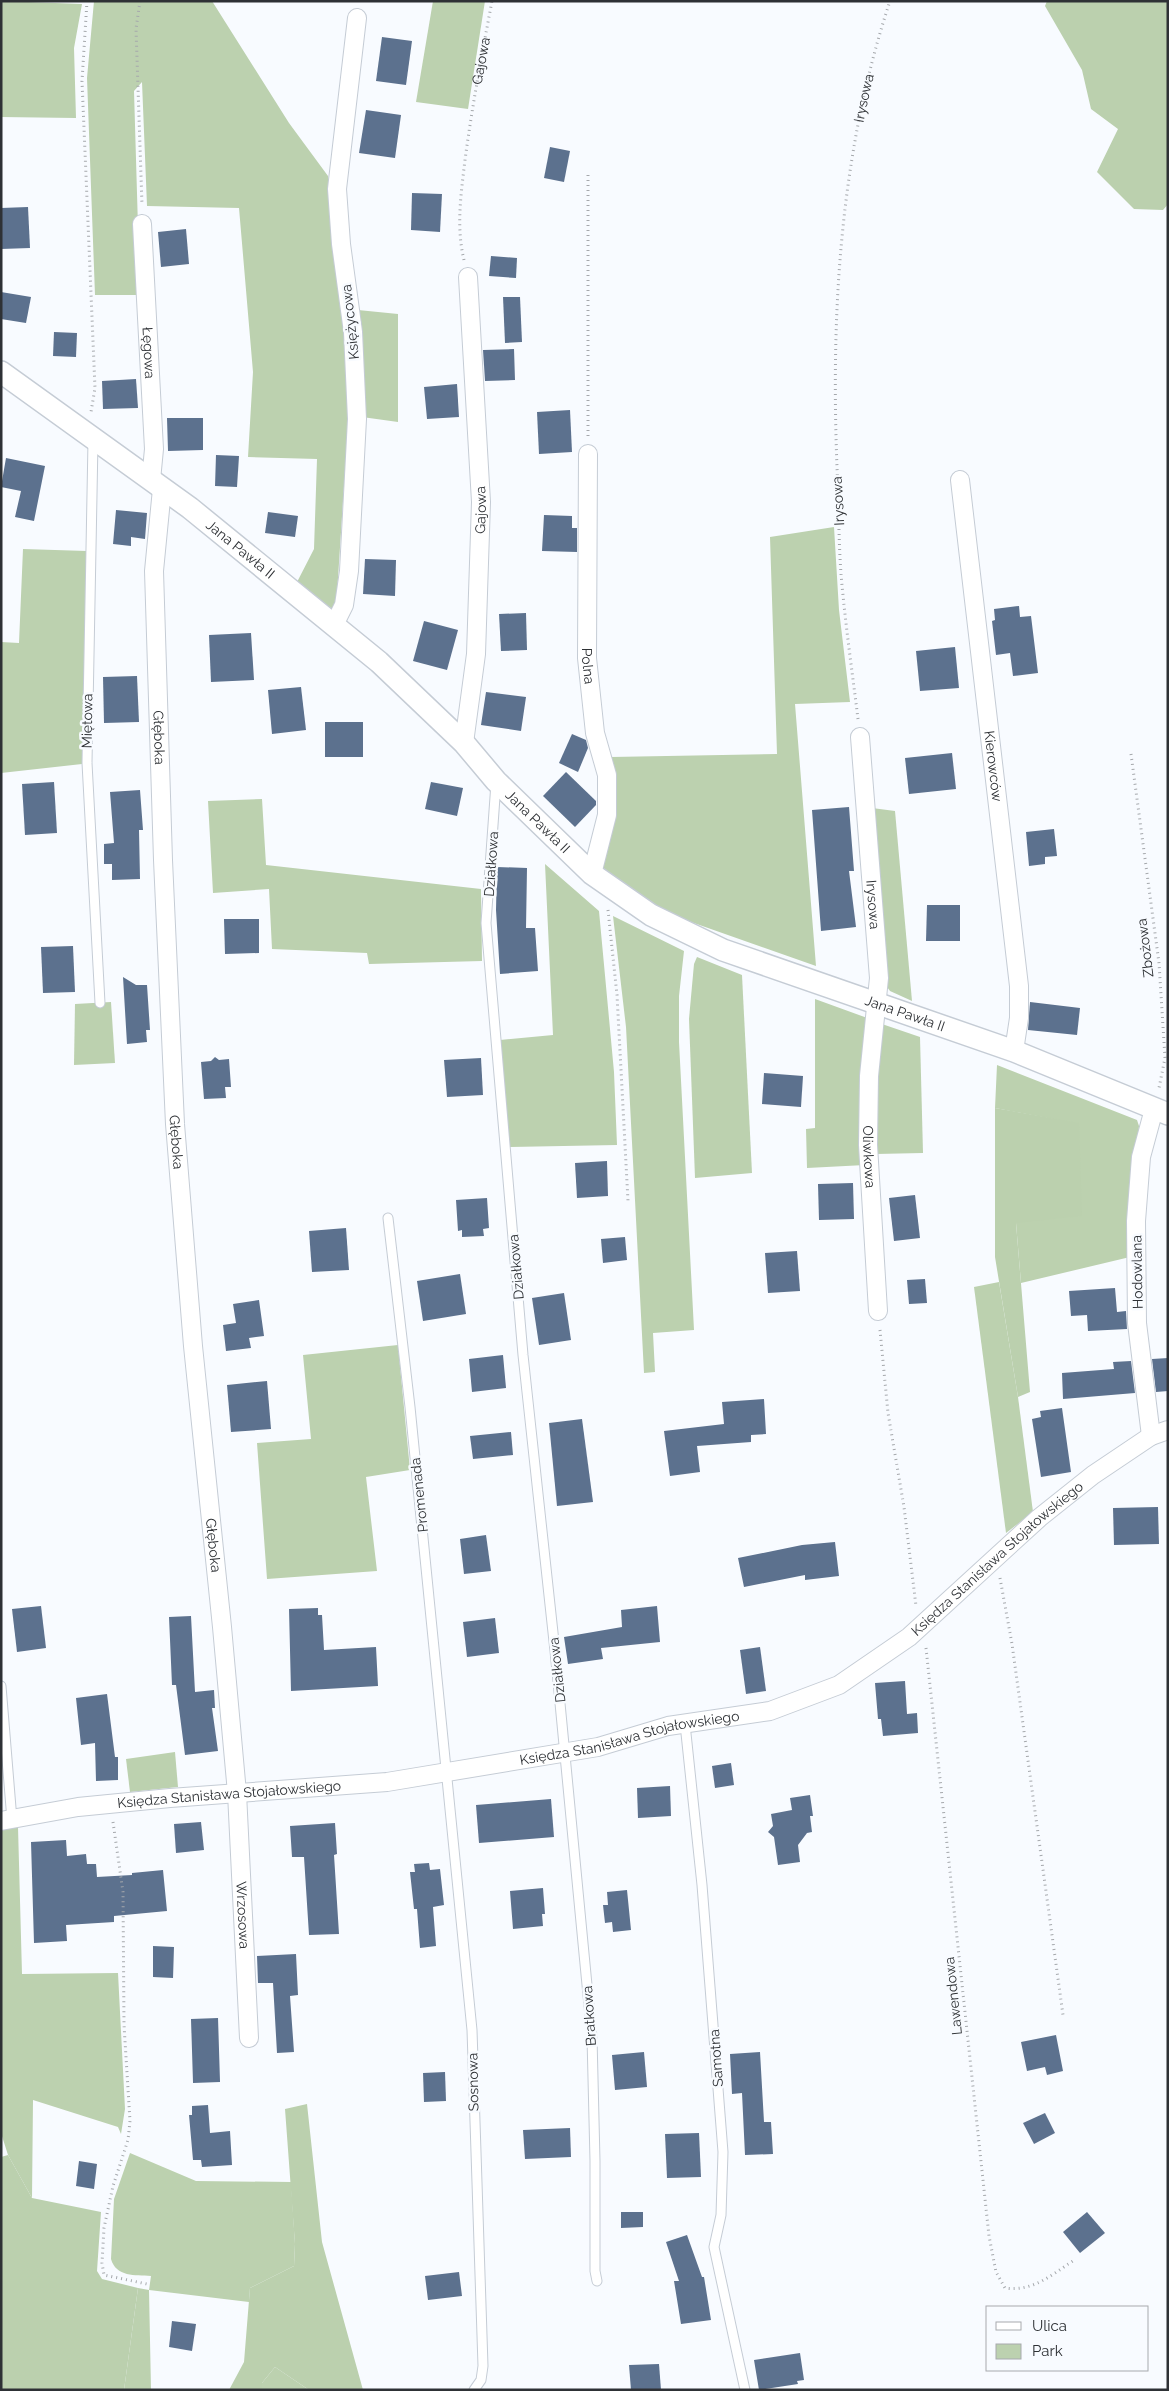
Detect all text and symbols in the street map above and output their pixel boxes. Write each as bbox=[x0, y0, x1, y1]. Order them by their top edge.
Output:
street label: Gajowa bbox=[469, 36, 493, 86]
street label: Irysowa bbox=[851, 72, 877, 124]
street label: Księżycowa bbox=[338, 284, 362, 360]
street label: Łęgowa bbox=[139, 326, 158, 379]
street label: Irysowa bbox=[829, 476, 847, 526]
street label: Gajowa bbox=[472, 486, 489, 534]
street label: Jana Pawła II bbox=[203, 517, 278, 582]
street label: Polna bbox=[579, 648, 598, 685]
street label: Miętowa bbox=[79, 693, 95, 749]
street label: Głęboka bbox=[150, 710, 168, 765]
street label: Kierowców bbox=[981, 730, 1006, 803]
street label: Jana Pawła II bbox=[502, 787, 573, 856]
street label: Działkowa bbox=[481, 831, 501, 897]
street label: Irysowa bbox=[863, 879, 883, 930]
street label: Zbożowa bbox=[1133, 918, 1157, 978]
street label: Jana Pawła II bbox=[863, 992, 947, 1034]
street label: Głęboka bbox=[167, 1115, 187, 1170]
street label: Oliwkowa bbox=[860, 1125, 879, 1189]
street label: Działkowa bbox=[505, 1234, 527, 1300]
street label: Hodowlana bbox=[1128, 1235, 1146, 1309]
street label: Promenada bbox=[407, 1457, 431, 1533]
street label: Księdza Stanisława Stojałowskiego bbox=[908, 1478, 1086, 1639]
street label: Głęboka bbox=[203, 1518, 224, 1573]
street label: Działkowa bbox=[546, 1637, 568, 1703]
street label: Księdza Stanisława Stojałowskiego bbox=[518, 1708, 740, 1768]
street label: Księdza Stanisława Stojałowskiego bbox=[117, 1777, 342, 1811]
street label: Wrzosowa bbox=[233, 1881, 253, 1949]
street label: Lawendowa bbox=[941, 1956, 965, 2036]
street label: Bratkowa bbox=[579, 1985, 599, 2047]
street label: Samotna bbox=[706, 2029, 726, 2087]
street label: Sosnowa bbox=[464, 2053, 482, 2111]
legend bbox=[986, 2306, 1149, 2371]
text: Ulica bbox=[1032, 2317, 1067, 2335]
text: Park bbox=[1032, 2342, 1063, 2360]

